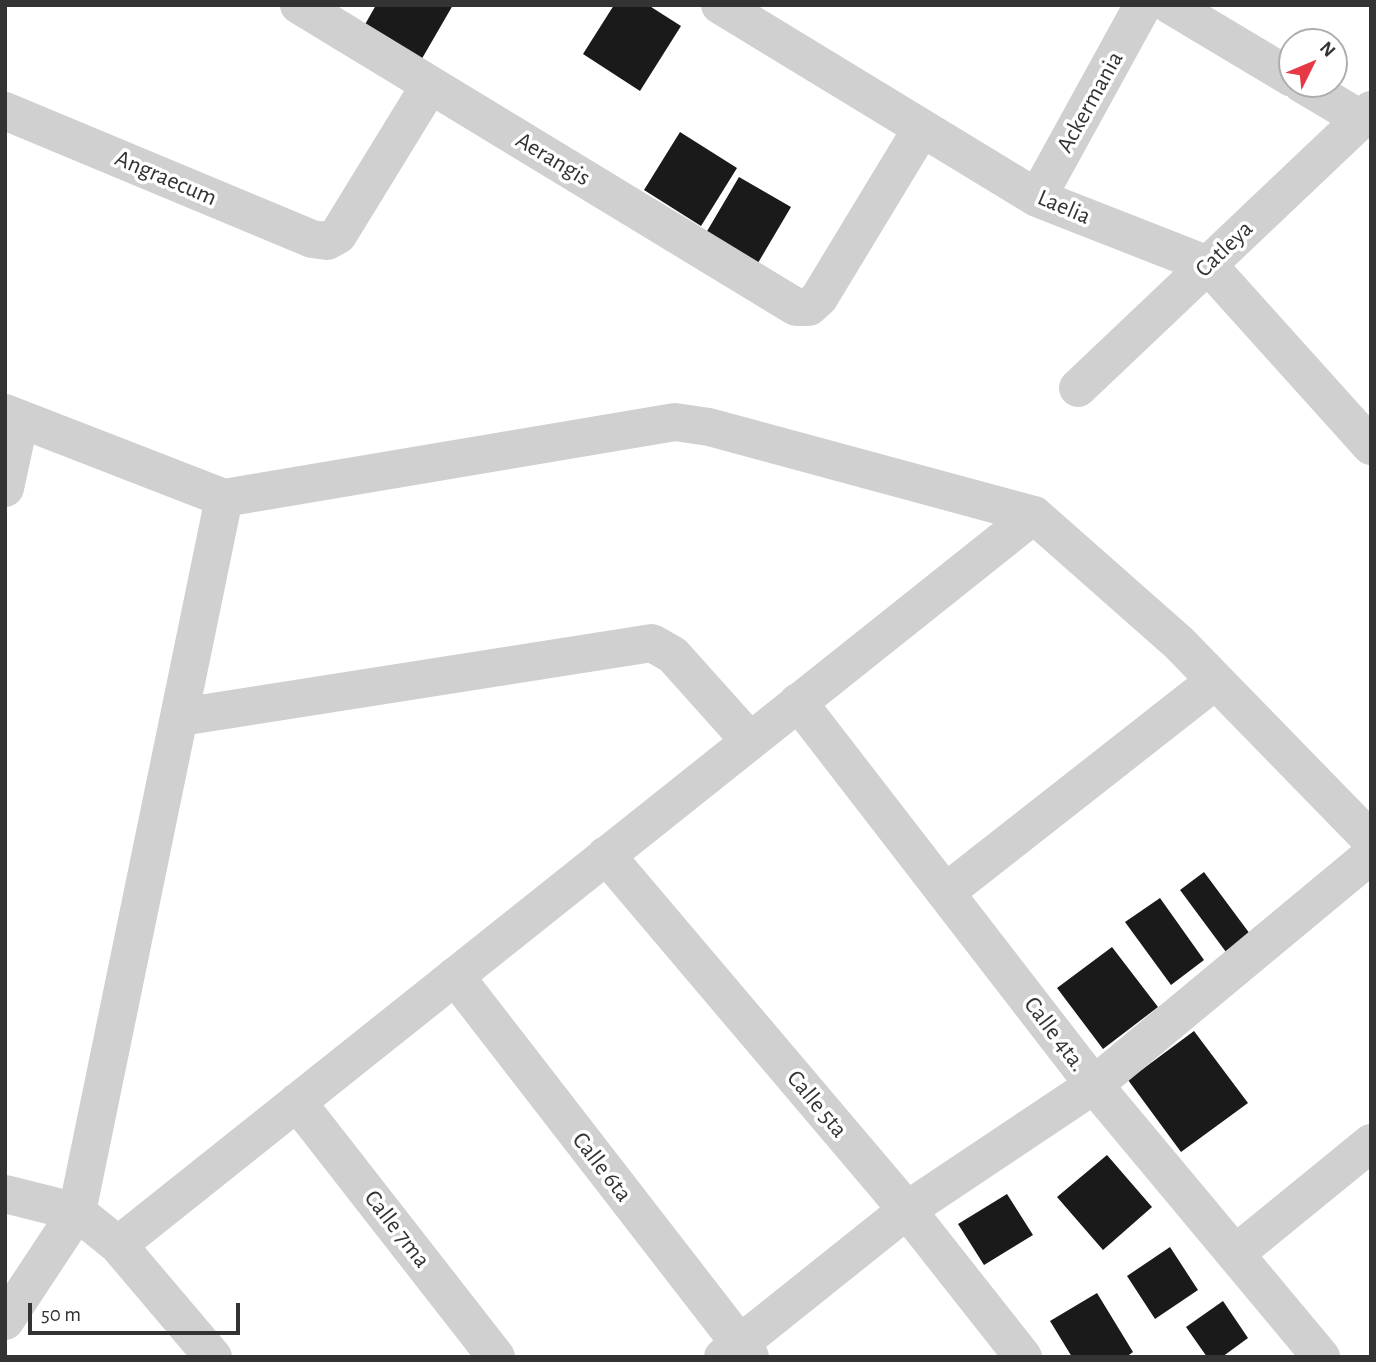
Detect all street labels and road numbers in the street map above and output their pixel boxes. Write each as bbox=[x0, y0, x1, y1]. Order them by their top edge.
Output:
street label: Ackermania bbox=[1050, 46, 1130, 158]
street label: Aerangis bbox=[511, 126, 595, 192]
street label: Angraecum bbox=[111, 144, 221, 212]
street label: Laelia bbox=[1033, 183, 1095, 231]
street label: Catleya bbox=[1189, 215, 1259, 283]
street label: Calle 4ta. bbox=[1018, 991, 1092, 1077]
street label: Calle 5ta bbox=[781, 1064, 853, 1144]
street label: Calle 6ta bbox=[566, 1126, 638, 1208]
street label: Calle 7ma bbox=[358, 1184, 436, 1274]

